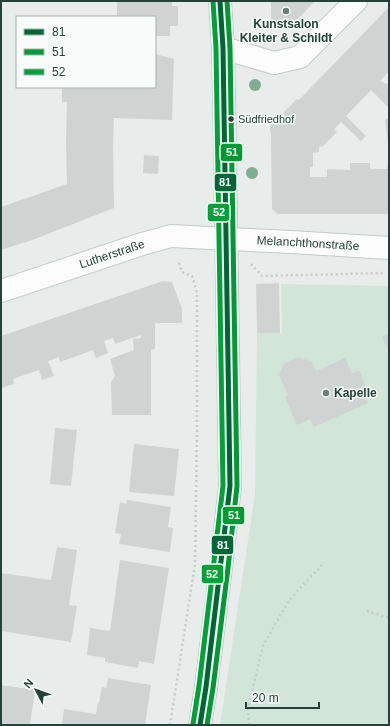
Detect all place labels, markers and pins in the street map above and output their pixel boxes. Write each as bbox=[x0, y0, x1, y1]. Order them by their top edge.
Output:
marker: Kunstsalon Kleiter & Schildt bbox=[281, 6, 291, 16]
place label: Kunstsalon Kleiter & Schildt bbox=[240, 17, 332, 45]
place label: Südfriedhof bbox=[238, 113, 295, 125]
marker: Südfriedhof bbox=[226, 114, 236, 124]
place label: Kapelle bbox=[334, 386, 377, 400]
marker: Kapelle bbox=[321, 388, 331, 398]

